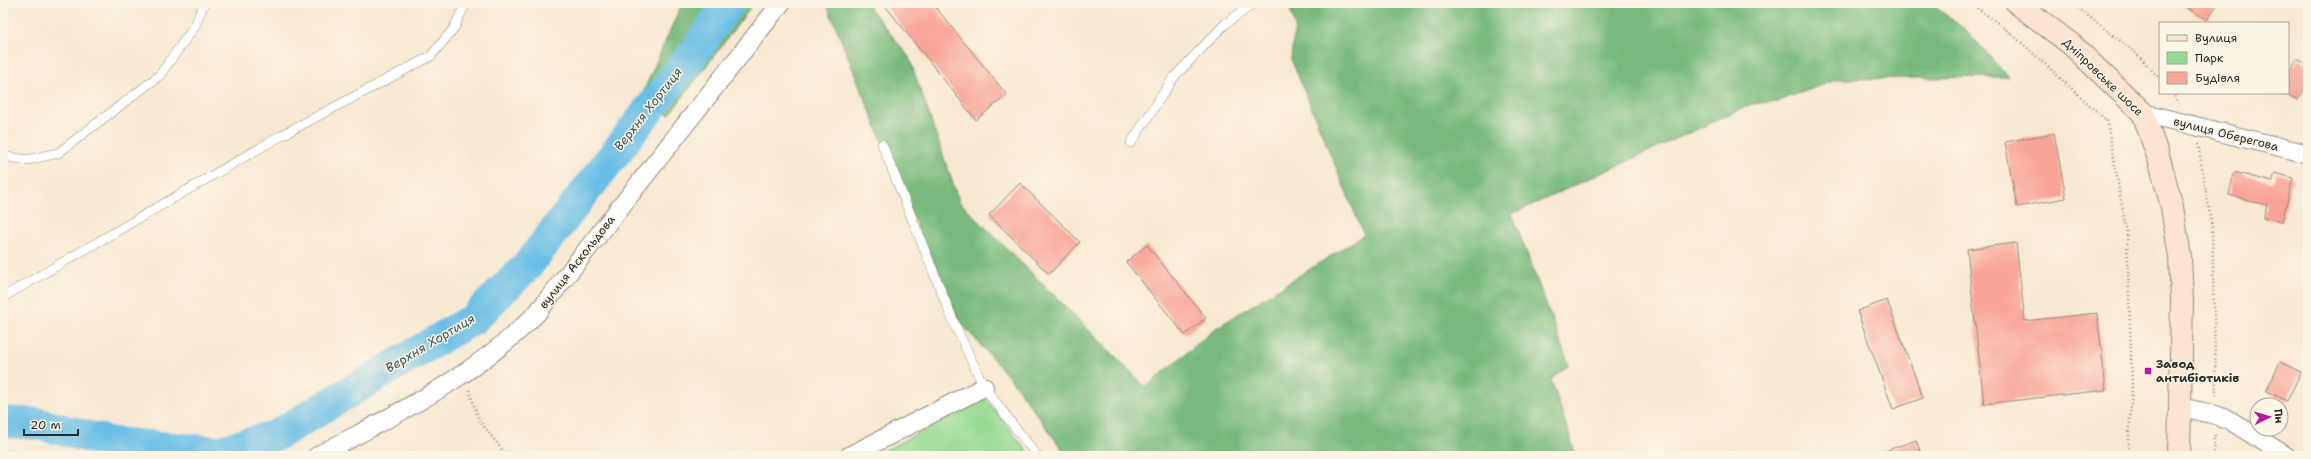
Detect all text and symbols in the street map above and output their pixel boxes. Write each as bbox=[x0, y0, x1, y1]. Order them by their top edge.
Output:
legend bbox=[2159, 22, 2289, 94]
text: Вулиця bbox=[2195, 30, 2237, 46]
street label: Дніпровське шосе bbox=[2059, 34, 2147, 120]
text: Парк bbox=[2195, 50, 2224, 66]
water label: Верхня Хортиця bbox=[610, 64, 686, 154]
text: Будівля bbox=[2195, 70, 2240, 86]
street label: вулиця Оберегова bbox=[2172, 113, 2281, 155]
street label: вулиця Аскольдова bbox=[535, 212, 619, 312]
water label: Верхня Хортиця bbox=[382, 310, 478, 376]
place label: Завод антибіотиків bbox=[2156, 356, 2239, 386]
marker: Завод антибіотиків bbox=[2143, 366, 2153, 376]
north arrow bbox=[2249, 397, 2289, 437]
text: Пн bbox=[2270, 408, 2287, 424]
scale bar bbox=[24, 411, 78, 437]
text: 20 m bbox=[30, 417, 61, 433]

